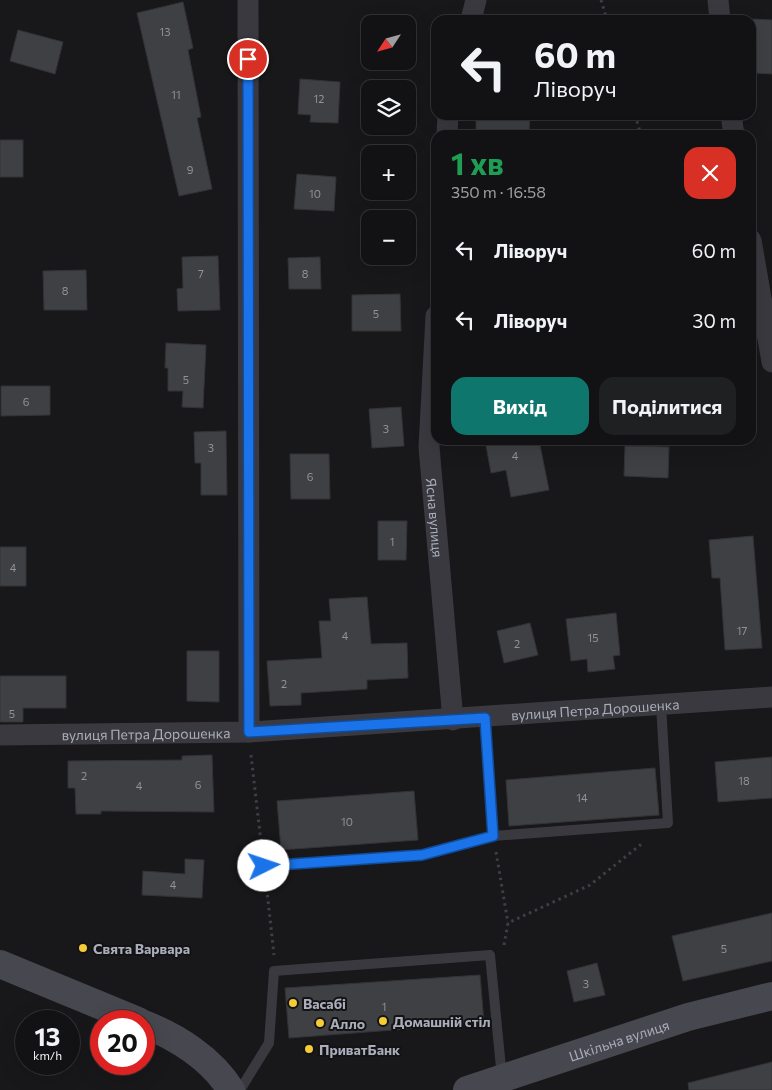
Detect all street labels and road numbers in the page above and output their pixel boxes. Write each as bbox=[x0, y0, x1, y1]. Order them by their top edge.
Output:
street label: Ясна вулиця bbox=[423, 477, 447, 558]
street label: вулиця Петра Дорошенка bbox=[510, 695, 680, 723]
street label: вулиця Петра Дорошенка bbox=[62, 724, 230, 743]
street label: Шкільна вулиця bbox=[567, 1015, 671, 1064]

